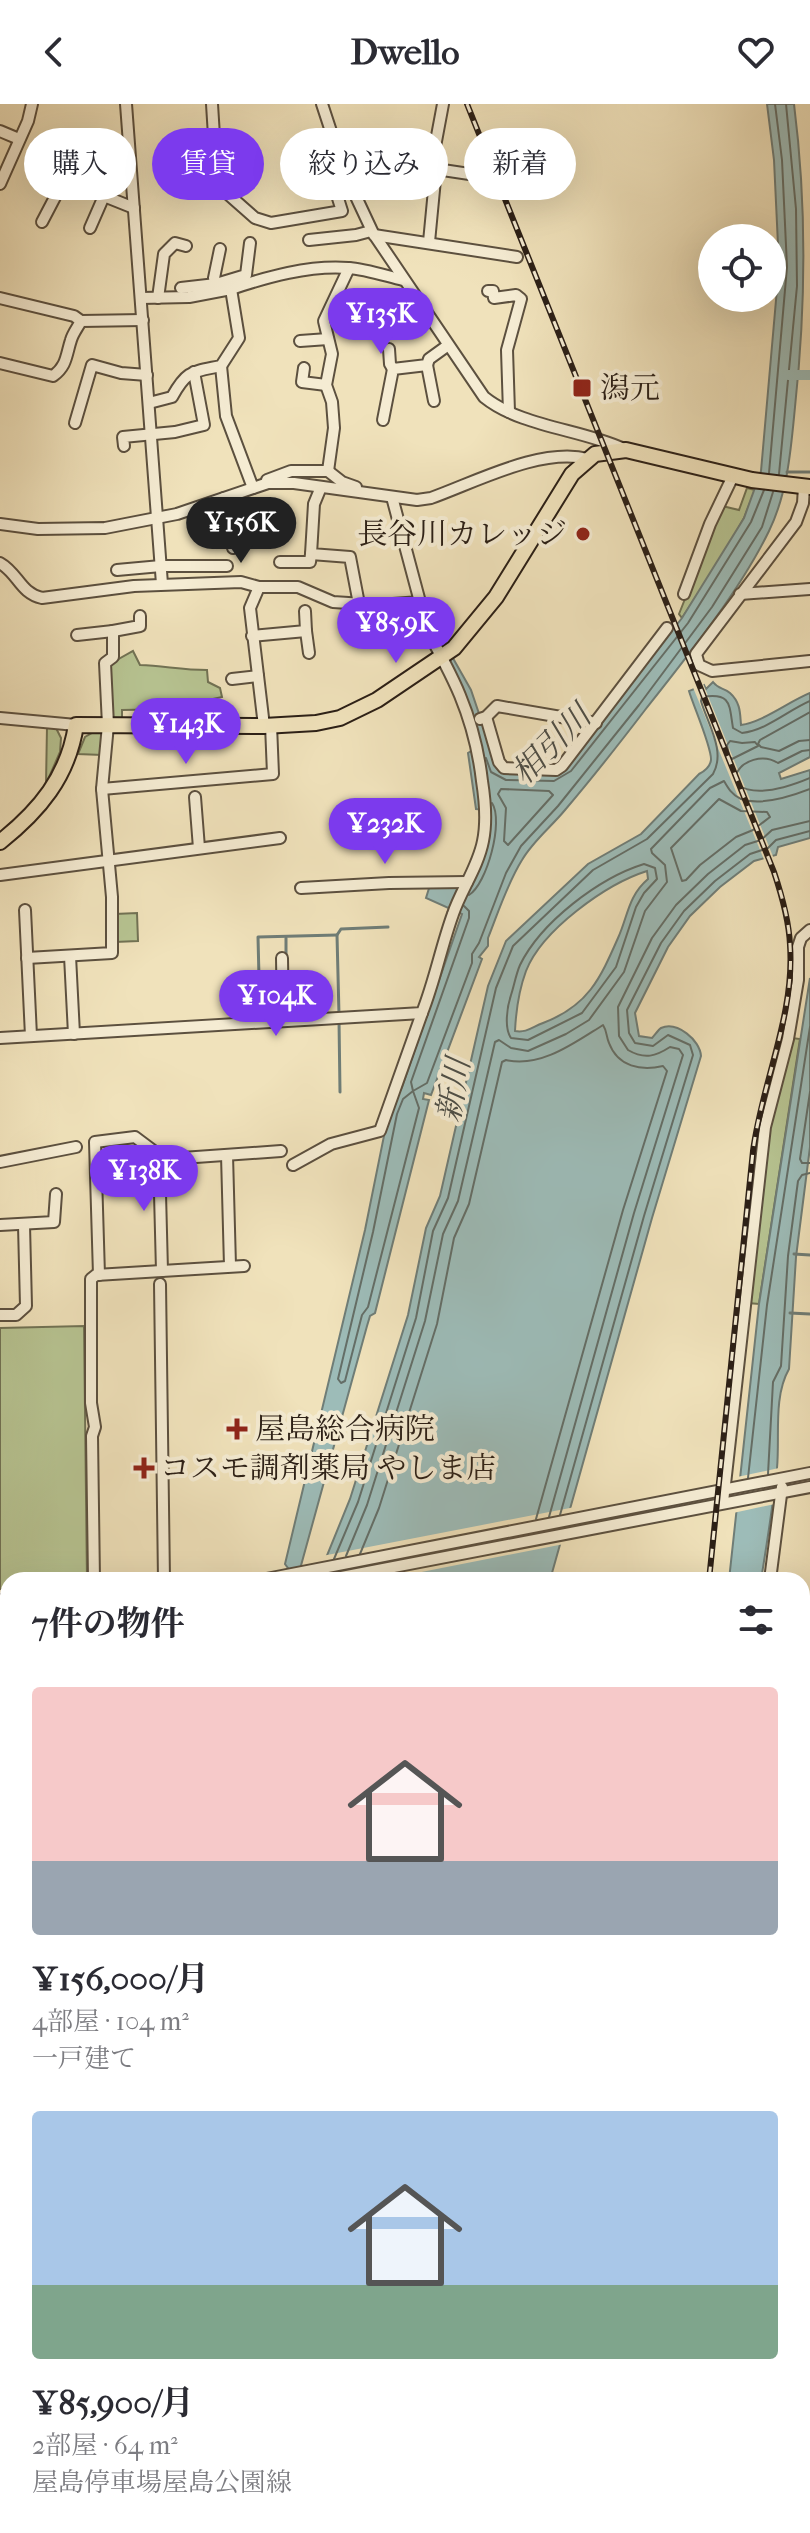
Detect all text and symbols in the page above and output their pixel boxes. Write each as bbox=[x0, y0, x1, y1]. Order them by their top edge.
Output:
icon: back bbox=[32, 30, 76, 74]
icon: heart bbox=[734, 30, 778, 74]
text: Dwello bbox=[350, 31, 460, 73]
chip: 購入 bbox=[24, 128, 136, 200]
chip: 賃貸 bbox=[152, 128, 264, 200]
chip: 絞り込み bbox=[280, 128, 448, 200]
chip: 新着 bbox=[464, 128, 576, 200]
map controls bbox=[698, 224, 786, 312]
button: locate bbox=[698, 224, 786, 312]
pin: ¥135K bbox=[325, 288, 437, 356]
text: ¥135K bbox=[346, 298, 416, 329]
place label: 潟元 bbox=[600, 371, 660, 406]
marker: 潟元 bbox=[571, 377, 593, 399]
pin: ¥156K bbox=[185, 497, 297, 565]
text: ¥156K bbox=[204, 507, 278, 538]
place label: 長谷川カレッジ bbox=[357, 517, 567, 552]
marker: 長谷川カレッジ bbox=[574, 525, 592, 543]
pin: ¥85.9K bbox=[331, 597, 461, 665]
text: ¥85.9K bbox=[355, 607, 437, 638]
water label: 相引川 bbox=[504, 695, 600, 791]
pin: ¥143K bbox=[130, 698, 242, 766]
text: ¥143K bbox=[149, 708, 223, 739]
pin: ¥232K bbox=[329, 798, 441, 866]
text: ¥232K bbox=[347, 808, 423, 839]
pin: ¥104K bbox=[220, 970, 332, 1038]
text: ¥104K bbox=[237, 980, 315, 1011]
water label: 新川 bbox=[430, 1052, 478, 1125]
pin: ¥138K bbox=[88, 1145, 200, 1213]
text: ¥138K bbox=[108, 1155, 180, 1186]
place label: 屋島総合病院 bbox=[255, 1412, 435, 1447]
marker: 屋島総合病院 bbox=[226, 1418, 248, 1440]
place label: コスモ調剤薬局 やしま店 bbox=[160, 1451, 496, 1486]
marker: コスモ調剤薬局 やしま店 bbox=[135, 1459, 153, 1477]
icon: filters bbox=[734, 1598, 778, 1642]
text: 7件の物件 bbox=[32, 1604, 184, 1644]
icon: home bbox=[333, 1739, 477, 1883]
text: ¥156,000/月 bbox=[32, 1959, 209, 1999]
text: 4部屋 · 104 m² bbox=[32, 2006, 189, 2037]
text: 一戸建て bbox=[32, 2043, 136, 2074]
icon: home bbox=[333, 2163, 477, 2307]
text: ¥85,900/月 bbox=[32, 2383, 194, 2423]
text: 2部屋 · 64 m² bbox=[32, 2430, 178, 2461]
text: 屋島停車場屋島公園線 bbox=[32, 2467, 292, 2498]

